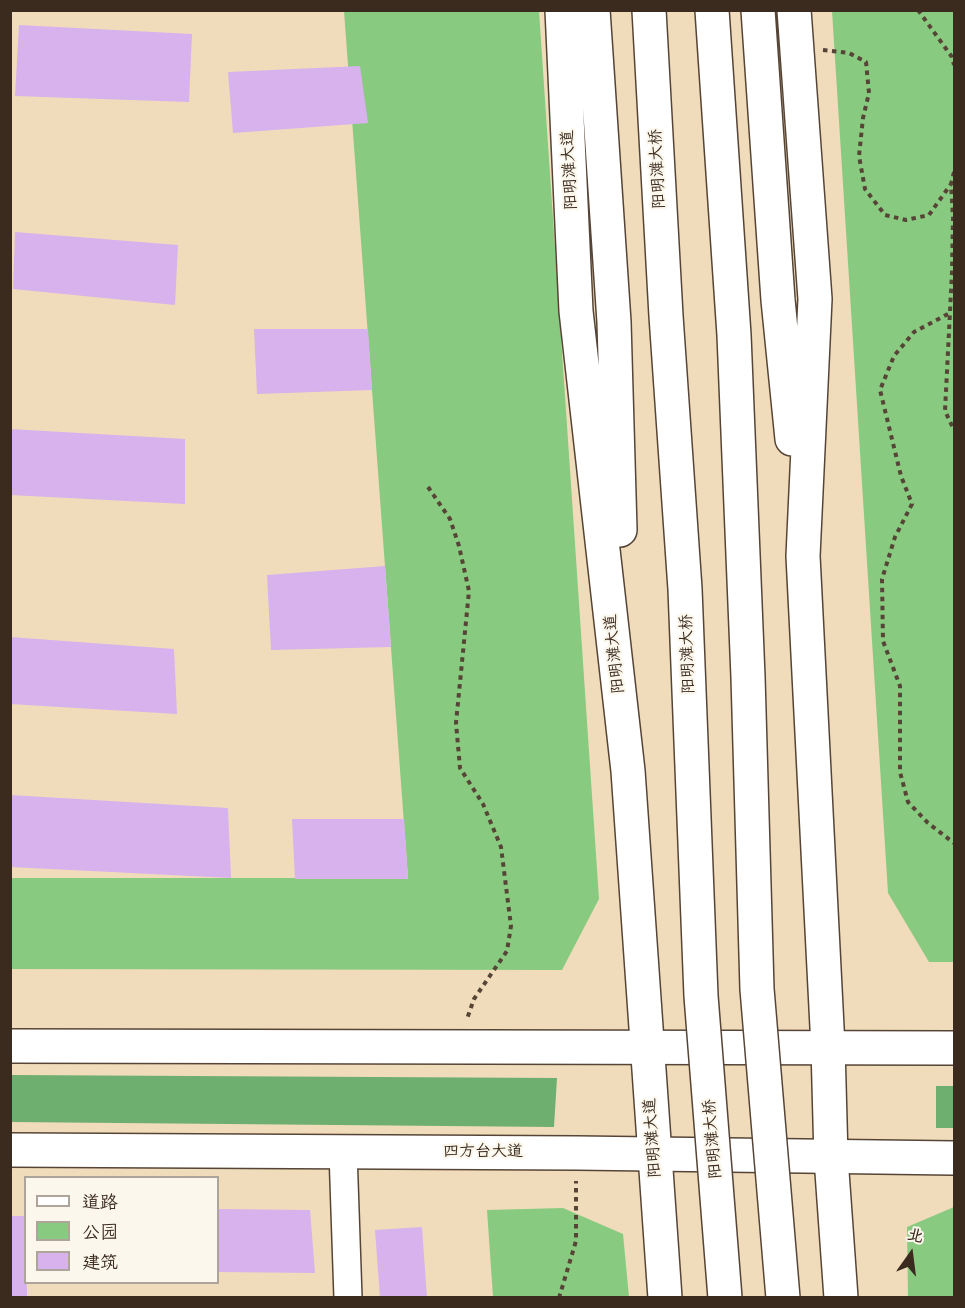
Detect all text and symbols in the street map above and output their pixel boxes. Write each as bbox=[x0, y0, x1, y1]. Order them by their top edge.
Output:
street label: 阳明滩大桥 bbox=[646, 129, 670, 209]
street label: 阳明滩大道 bbox=[558, 130, 582, 210]
street label: 阳明滩大道 bbox=[601, 613, 629, 695]
street label: 阳明滩大桥 bbox=[677, 614, 699, 694]
street label: 阳明滩大道 bbox=[641, 1097, 665, 1179]
street label: 阳明滩大桥 bbox=[700, 1098, 726, 1180]
street label: 四方台大道 bbox=[443, 1142, 523, 1162]
legend bbox=[24, 1176, 219, 1284]
text: 道路 bbox=[82, 1192, 118, 1213]
text: 公园 bbox=[82, 1222, 118, 1243]
north arrow bbox=[881, 1224, 941, 1284]
text: 北 bbox=[905, 1225, 926, 1247]
text: 建筑 bbox=[82, 1252, 118, 1273]

